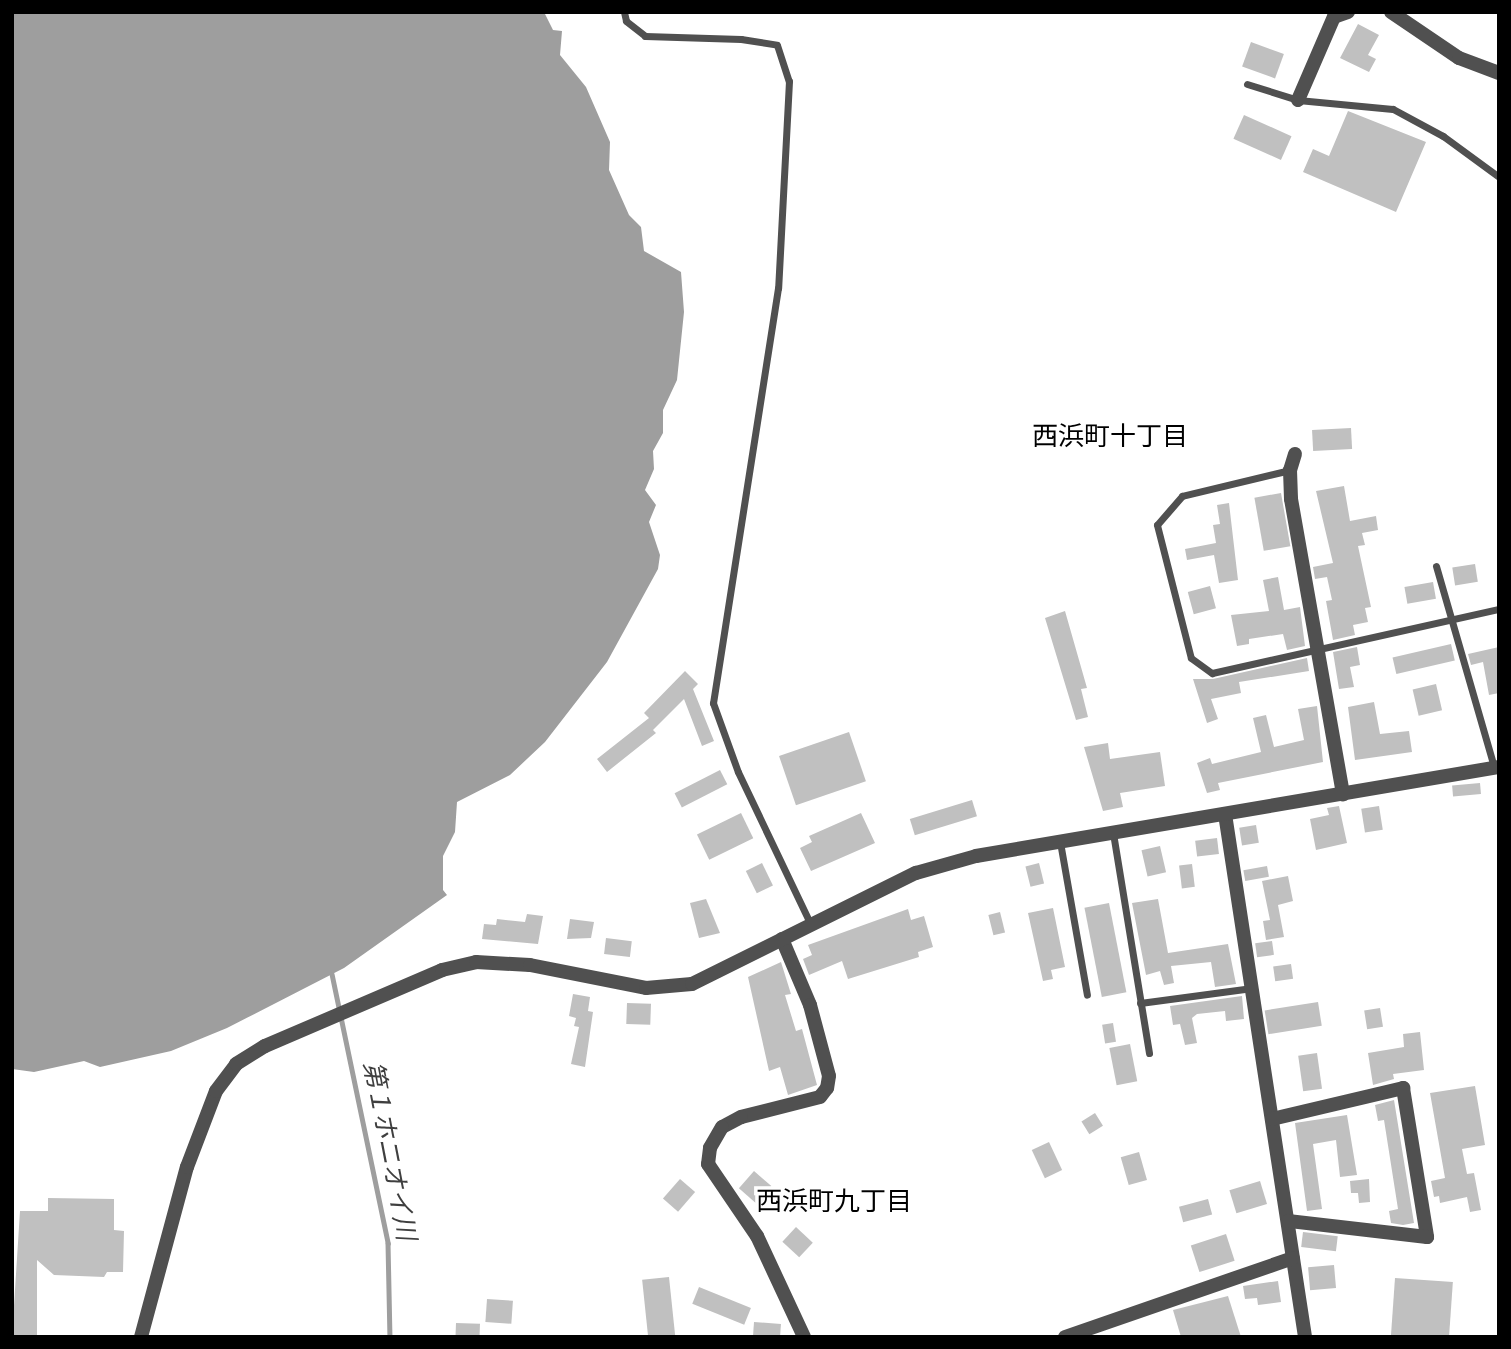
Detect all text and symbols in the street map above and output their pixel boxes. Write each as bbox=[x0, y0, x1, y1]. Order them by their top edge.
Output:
district label: 西浜町十丁目 bbox=[1032, 422, 1188, 454]
water label: 第１ホニオイ川 bbox=[355, 1059, 421, 1243]
district label: 西浜町九丁目 bbox=[756, 1187, 912, 1219]

